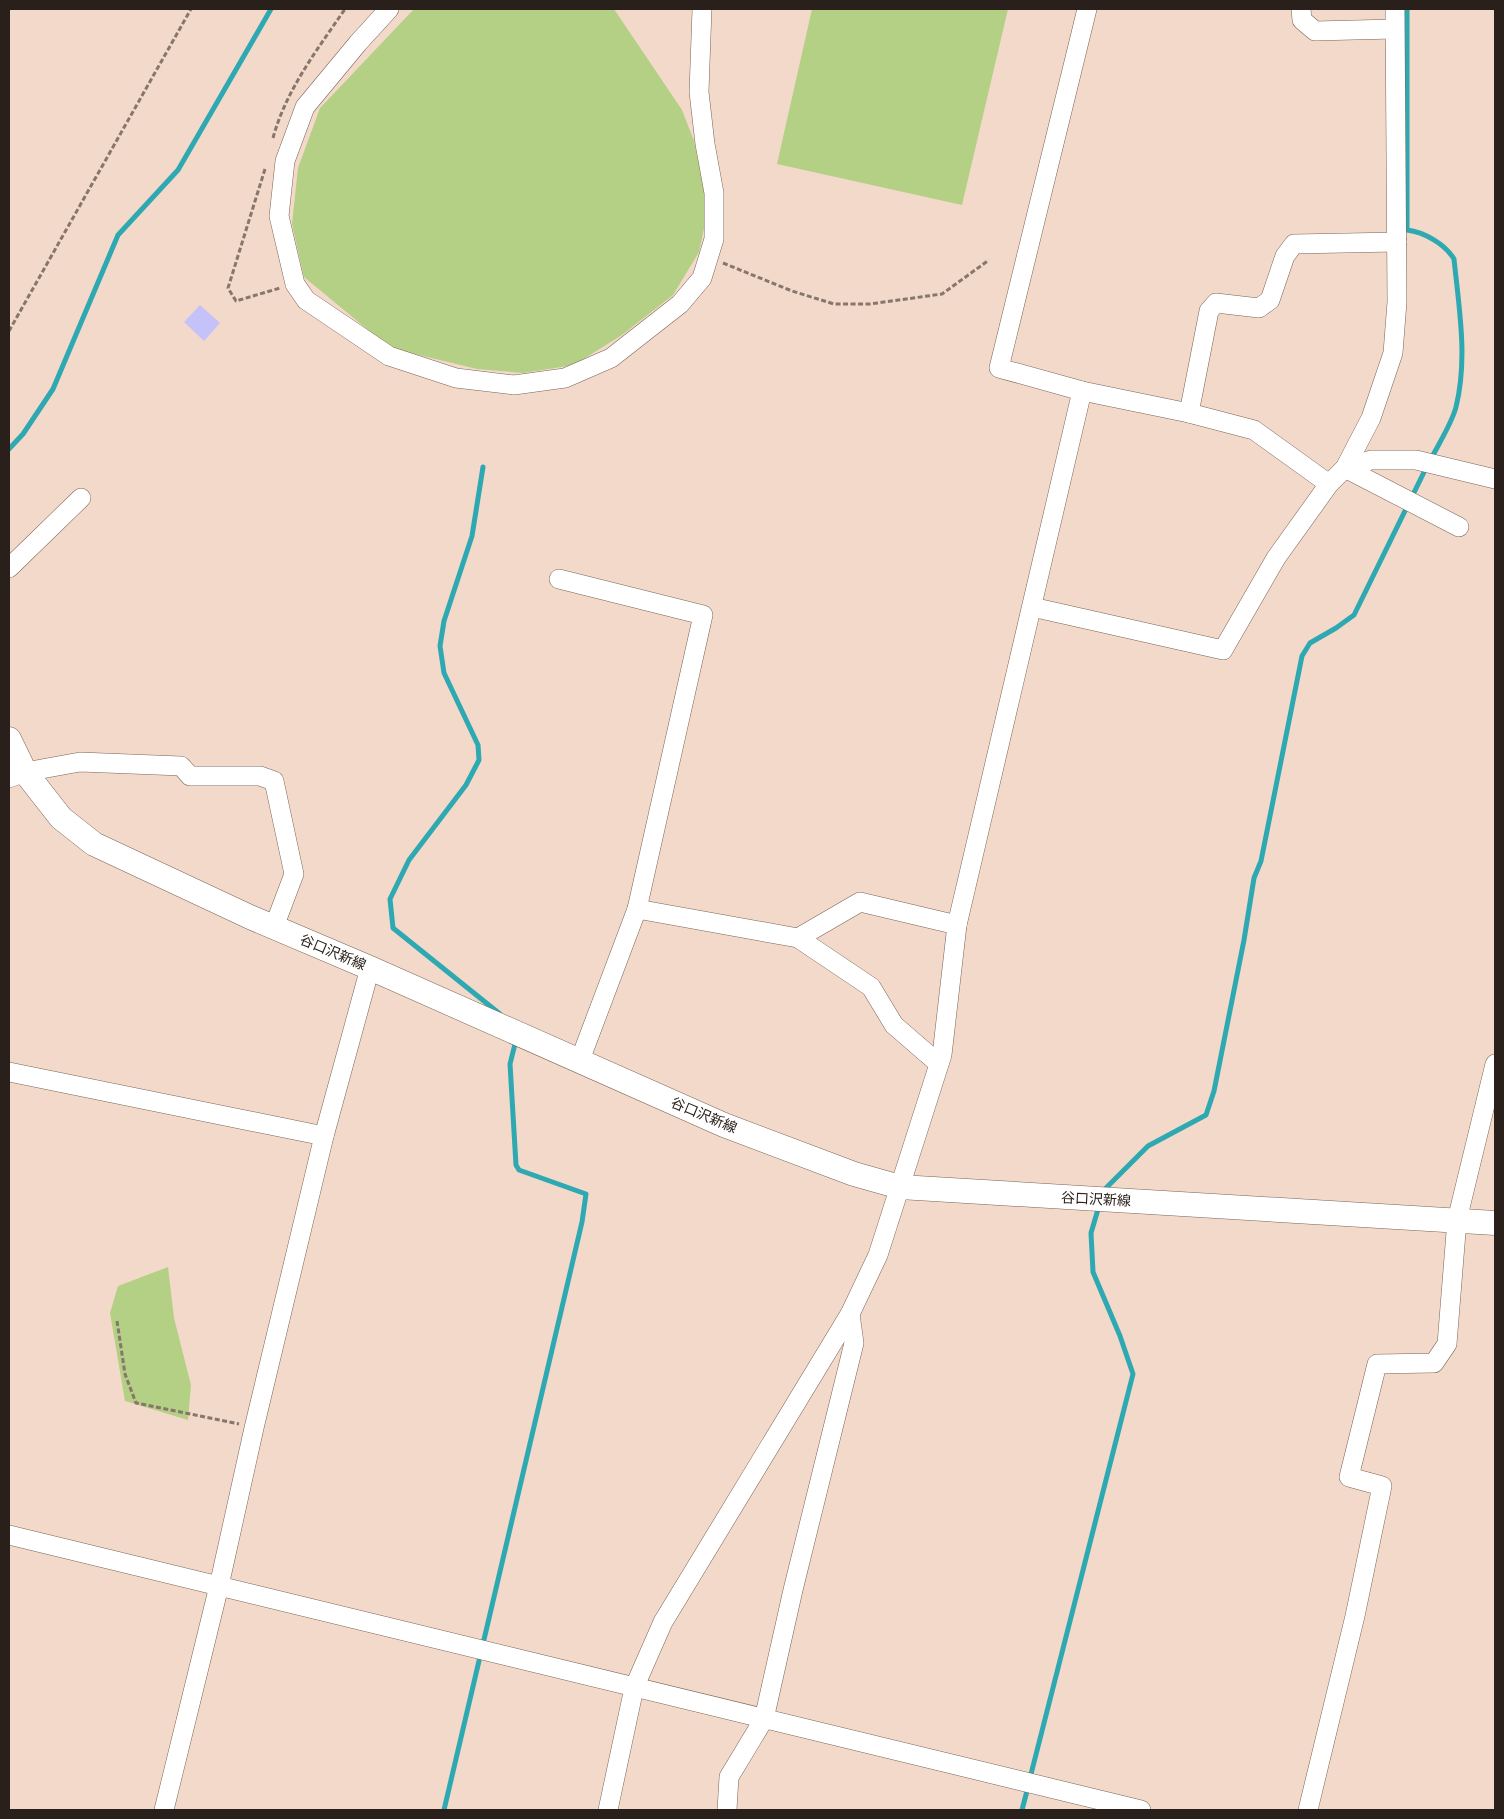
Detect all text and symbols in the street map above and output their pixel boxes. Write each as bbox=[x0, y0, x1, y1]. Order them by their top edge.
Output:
street label: 谷口沢新線 bbox=[297, 929, 369, 974]
street label: 谷口沢新線 bbox=[668, 1092, 740, 1137]
street label: 谷口沢新線 bbox=[1061, 1187, 1131, 1210]

